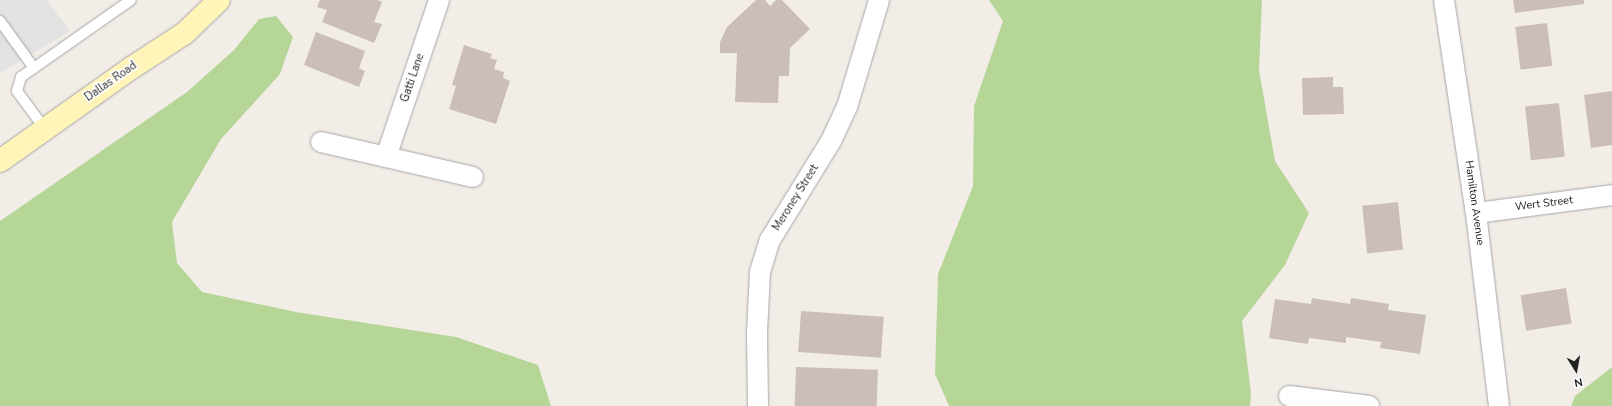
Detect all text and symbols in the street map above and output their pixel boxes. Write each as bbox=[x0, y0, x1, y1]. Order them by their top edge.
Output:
street label: Gatti Lane bbox=[399, 52, 427, 104]
street label: Dallas Road bbox=[83, 59, 139, 105]
street label: Hamilton Avenue bbox=[1461, 160, 1487, 246]
street label: Meroney Street bbox=[770, 162, 822, 234]
street label: Wert Street bbox=[1514, 194, 1574, 214]
north arrow bbox=[1556, 350, 1596, 390]
text: N bbox=[1573, 374, 1584, 390]

